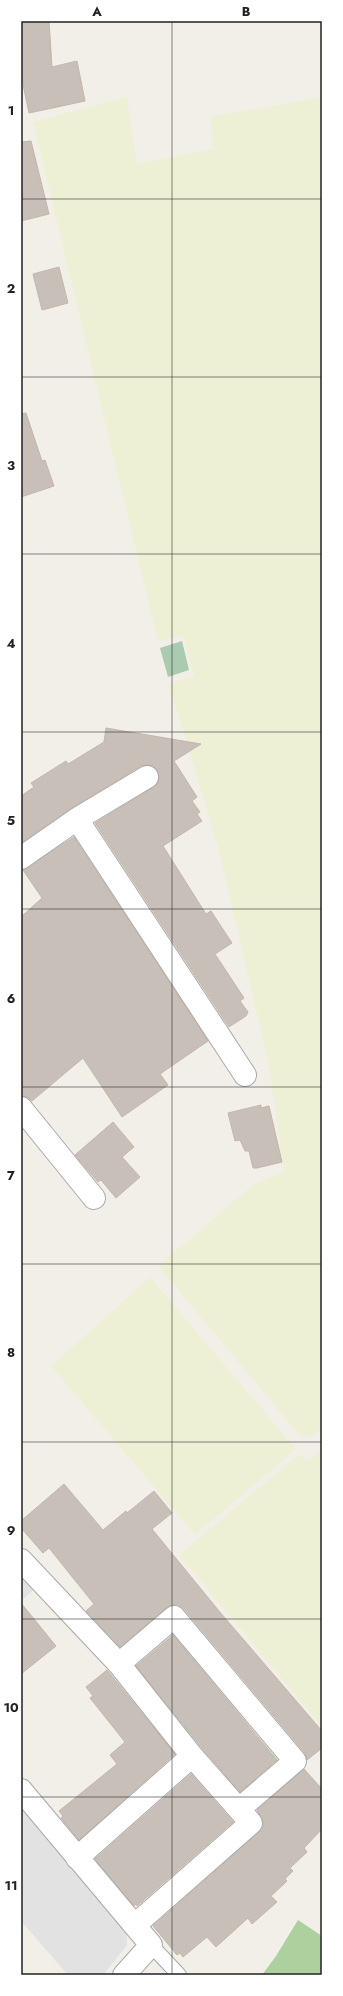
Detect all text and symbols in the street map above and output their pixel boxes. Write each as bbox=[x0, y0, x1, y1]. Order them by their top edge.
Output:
text: A bbox=[91, 2, 102, 21]
text: B bbox=[242, 2, 251, 21]
text: 1 bbox=[8, 101, 14, 120]
text: 2 bbox=[7, 279, 15, 298]
text: 3 bbox=[7, 456, 15, 475]
text: 4 bbox=[6, 634, 16, 653]
text: 5 bbox=[7, 811, 15, 830]
text: 6 bbox=[7, 989, 16, 1008]
text: 7 bbox=[7, 1166, 15, 1185]
text: 8 bbox=[7, 1343, 15, 1362]
text: 9 bbox=[7, 1521, 16, 1540]
text: 10 bbox=[3, 1698, 19, 1717]
text: 11 bbox=[4, 1876, 18, 1895]

